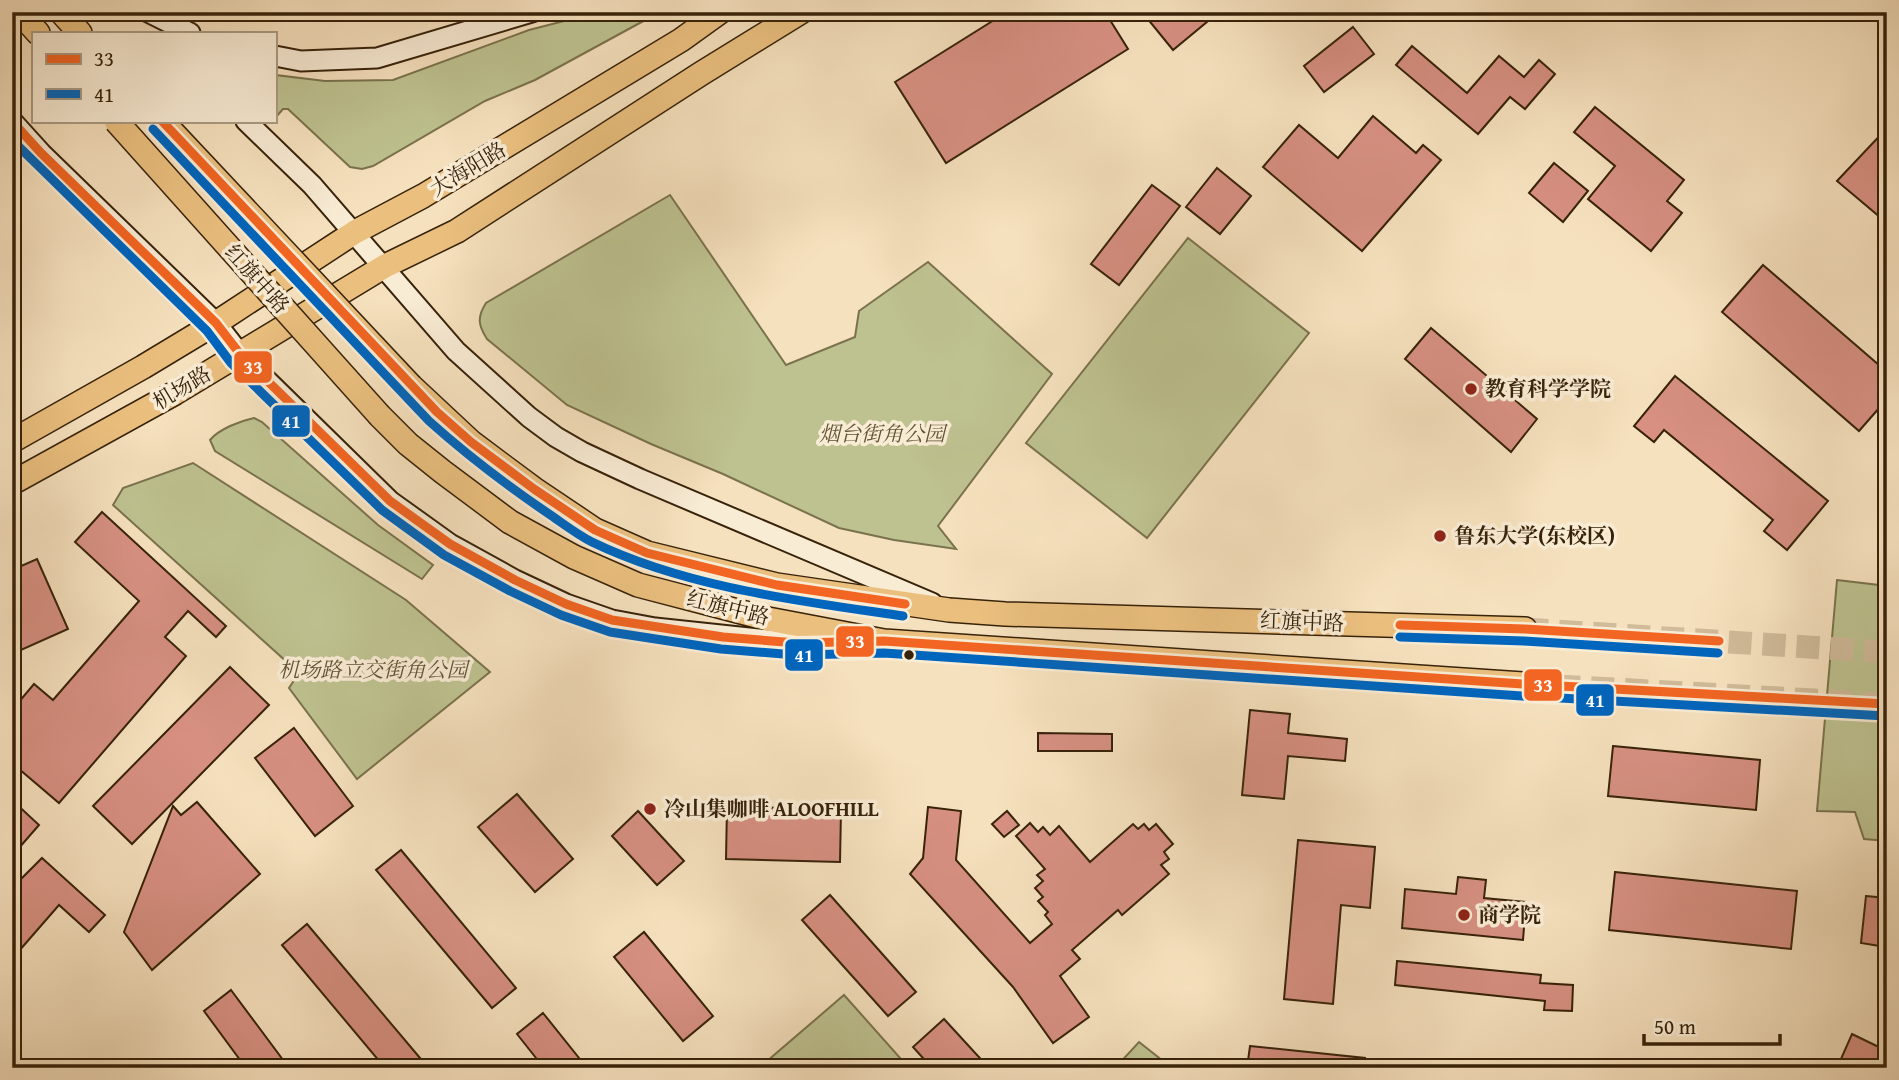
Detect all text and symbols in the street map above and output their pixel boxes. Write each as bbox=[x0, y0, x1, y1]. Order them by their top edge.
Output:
legend bbox=[32, 32, 276, 122]
text: 33 bbox=[94, 43, 114, 74]
text: 41 bbox=[94, 79, 114, 110]
street label: 大海阳路 bbox=[424, 134, 512, 203]
street label: 红旗中路 bbox=[218, 237, 297, 320]
line badge: 33 bbox=[233, 350, 273, 384]
text: 33 bbox=[243, 353, 263, 381]
street label: 机场路 bbox=[147, 358, 217, 417]
place label: 教育科学学院 bbox=[1485, 373, 1611, 404]
marker: 教育科学学院 bbox=[1463, 381, 1479, 397]
line badge: 41 bbox=[271, 404, 311, 438]
text: 41 bbox=[281, 407, 301, 435]
park label: 烟台街角公园 bbox=[819, 418, 948, 449]
place label: 鲁东大学(东校区) bbox=[1454, 520, 1615, 551]
marker: 鲁东大学(东校区) bbox=[1432, 528, 1448, 544]
street label: 红旗中路 bbox=[684, 582, 773, 633]
street label: 红旗中路 bbox=[1260, 605, 1345, 638]
line badge: 33 bbox=[835, 625, 875, 658]
text: 33 bbox=[845, 627, 865, 655]
line badge: 41 bbox=[784, 638, 824, 672]
text: 41 bbox=[794, 641, 814, 669]
unlabelled marker bbox=[902, 648, 916, 662]
park label: 机场路立交街角公园 bbox=[279, 654, 470, 685]
line badge: 33 bbox=[1523, 668, 1563, 702]
text: 33 bbox=[1533, 671, 1553, 699]
line badge: 41 bbox=[1575, 683, 1615, 717]
text: 41 bbox=[1585, 686, 1605, 714]
place label: 冷山集咖啡 ALOOFHILL bbox=[664, 793, 879, 824]
marker: 冷山集咖啡 ALOOFHILL bbox=[642, 801, 658, 817]
place label: 商学院 bbox=[1478, 899, 1541, 930]
marker: 商学院 bbox=[1456, 907, 1472, 923]
scale bar bbox=[1644, 1003, 1780, 1047]
text: 50 m bbox=[1654, 1011, 1696, 1042]

